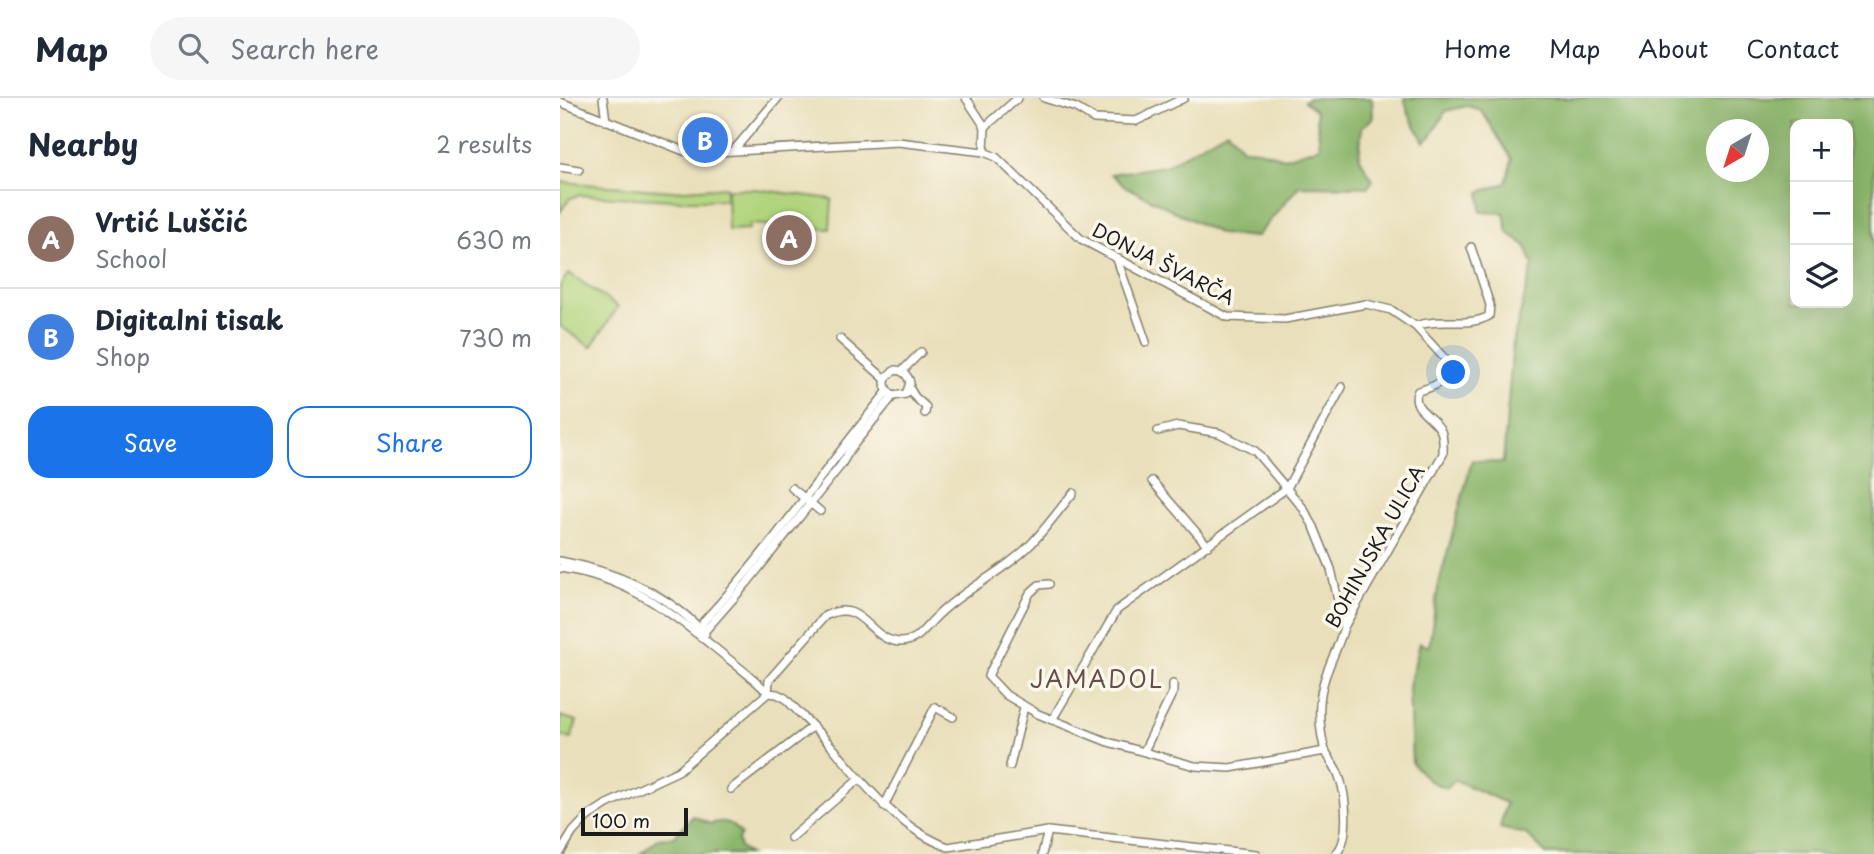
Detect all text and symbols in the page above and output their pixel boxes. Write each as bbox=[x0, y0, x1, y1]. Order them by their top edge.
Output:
search box bbox=[150, 17, 640, 80]
text: Map bbox=[35, 23, 108, 73]
icon: search bbox=[174, 29, 212, 67]
text: Search here bbox=[230, 29, 379, 68]
text: Home bbox=[1444, 30, 1511, 66]
text: Map bbox=[1549, 30, 1600, 66]
text: About bbox=[1638, 30, 1708, 66]
text: Contact bbox=[1746, 30, 1839, 66]
pin: B bbox=[682, 114, 728, 166]
north arrow bbox=[1706, 119, 1769, 182]
map controls bbox=[1790, 119, 1853, 308]
button: + bbox=[1790, 119, 1853, 182]
text: Nearby bbox=[28, 121, 138, 166]
text: 2 results bbox=[436, 126, 532, 161]
button: − bbox=[1790, 182, 1853, 245]
text: Vrtić Luščić bbox=[95, 202, 248, 241]
pin: A bbox=[766, 212, 812, 264]
street label: DONJA ŠVARČA bbox=[1088, 215, 1240, 311]
text: A bbox=[42, 222, 60, 257]
text: 630 m bbox=[456, 222, 532, 257]
text: School bbox=[95, 241, 167, 276]
button: layers bbox=[1790, 245, 1853, 308]
text: Digitalni tisak bbox=[95, 300, 284, 339]
text: B bbox=[43, 320, 59, 355]
text: 730 m bbox=[459, 320, 532, 355]
text: Shop bbox=[95, 339, 150, 374]
your location bbox=[1436, 355, 1470, 389]
button: Save bbox=[28, 406, 273, 478]
button: Share bbox=[287, 406, 532, 478]
street label: BOHINJSKA ULICA bbox=[1318, 459, 1430, 633]
district label: JAMADOL bbox=[1030, 661, 1164, 696]
scale bar bbox=[581, 805, 688, 837]
text: 100 m bbox=[592, 806, 650, 834]

